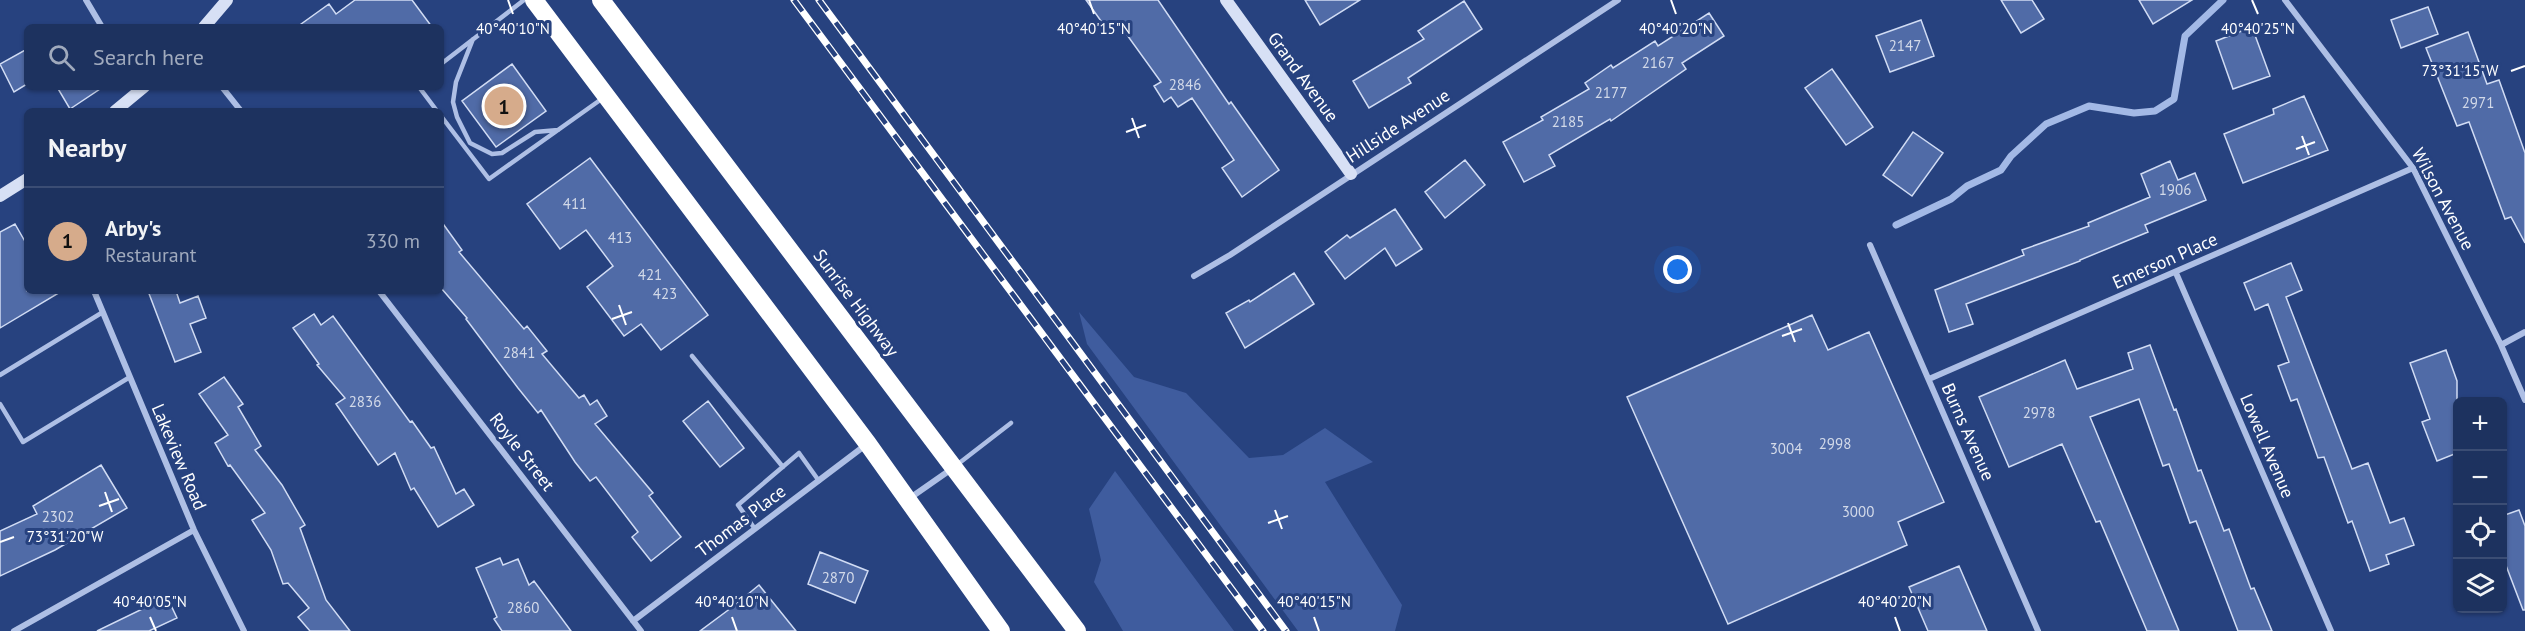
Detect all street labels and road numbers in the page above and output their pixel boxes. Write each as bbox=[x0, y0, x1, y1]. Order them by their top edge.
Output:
street label: Grand Avenue bbox=[1263, 27, 1344, 126]
street label: Hillside Avenue bbox=[1342, 84, 1454, 168]
street label: Wilson Avenue bbox=[2407, 144, 2480, 254]
street label: Emerson Place bbox=[2109, 227, 2221, 294]
street label: Sunrise Highway bbox=[809, 244, 905, 361]
street label: Burns Avenue bbox=[1937, 380, 2000, 484]
street label: Lowell Avenue bbox=[2235, 390, 2300, 501]
street label: Lakeview Road bbox=[147, 400, 212, 513]
street label: Royle Street bbox=[485, 408, 560, 495]
street label: Thomas Place bbox=[691, 479, 790, 562]

